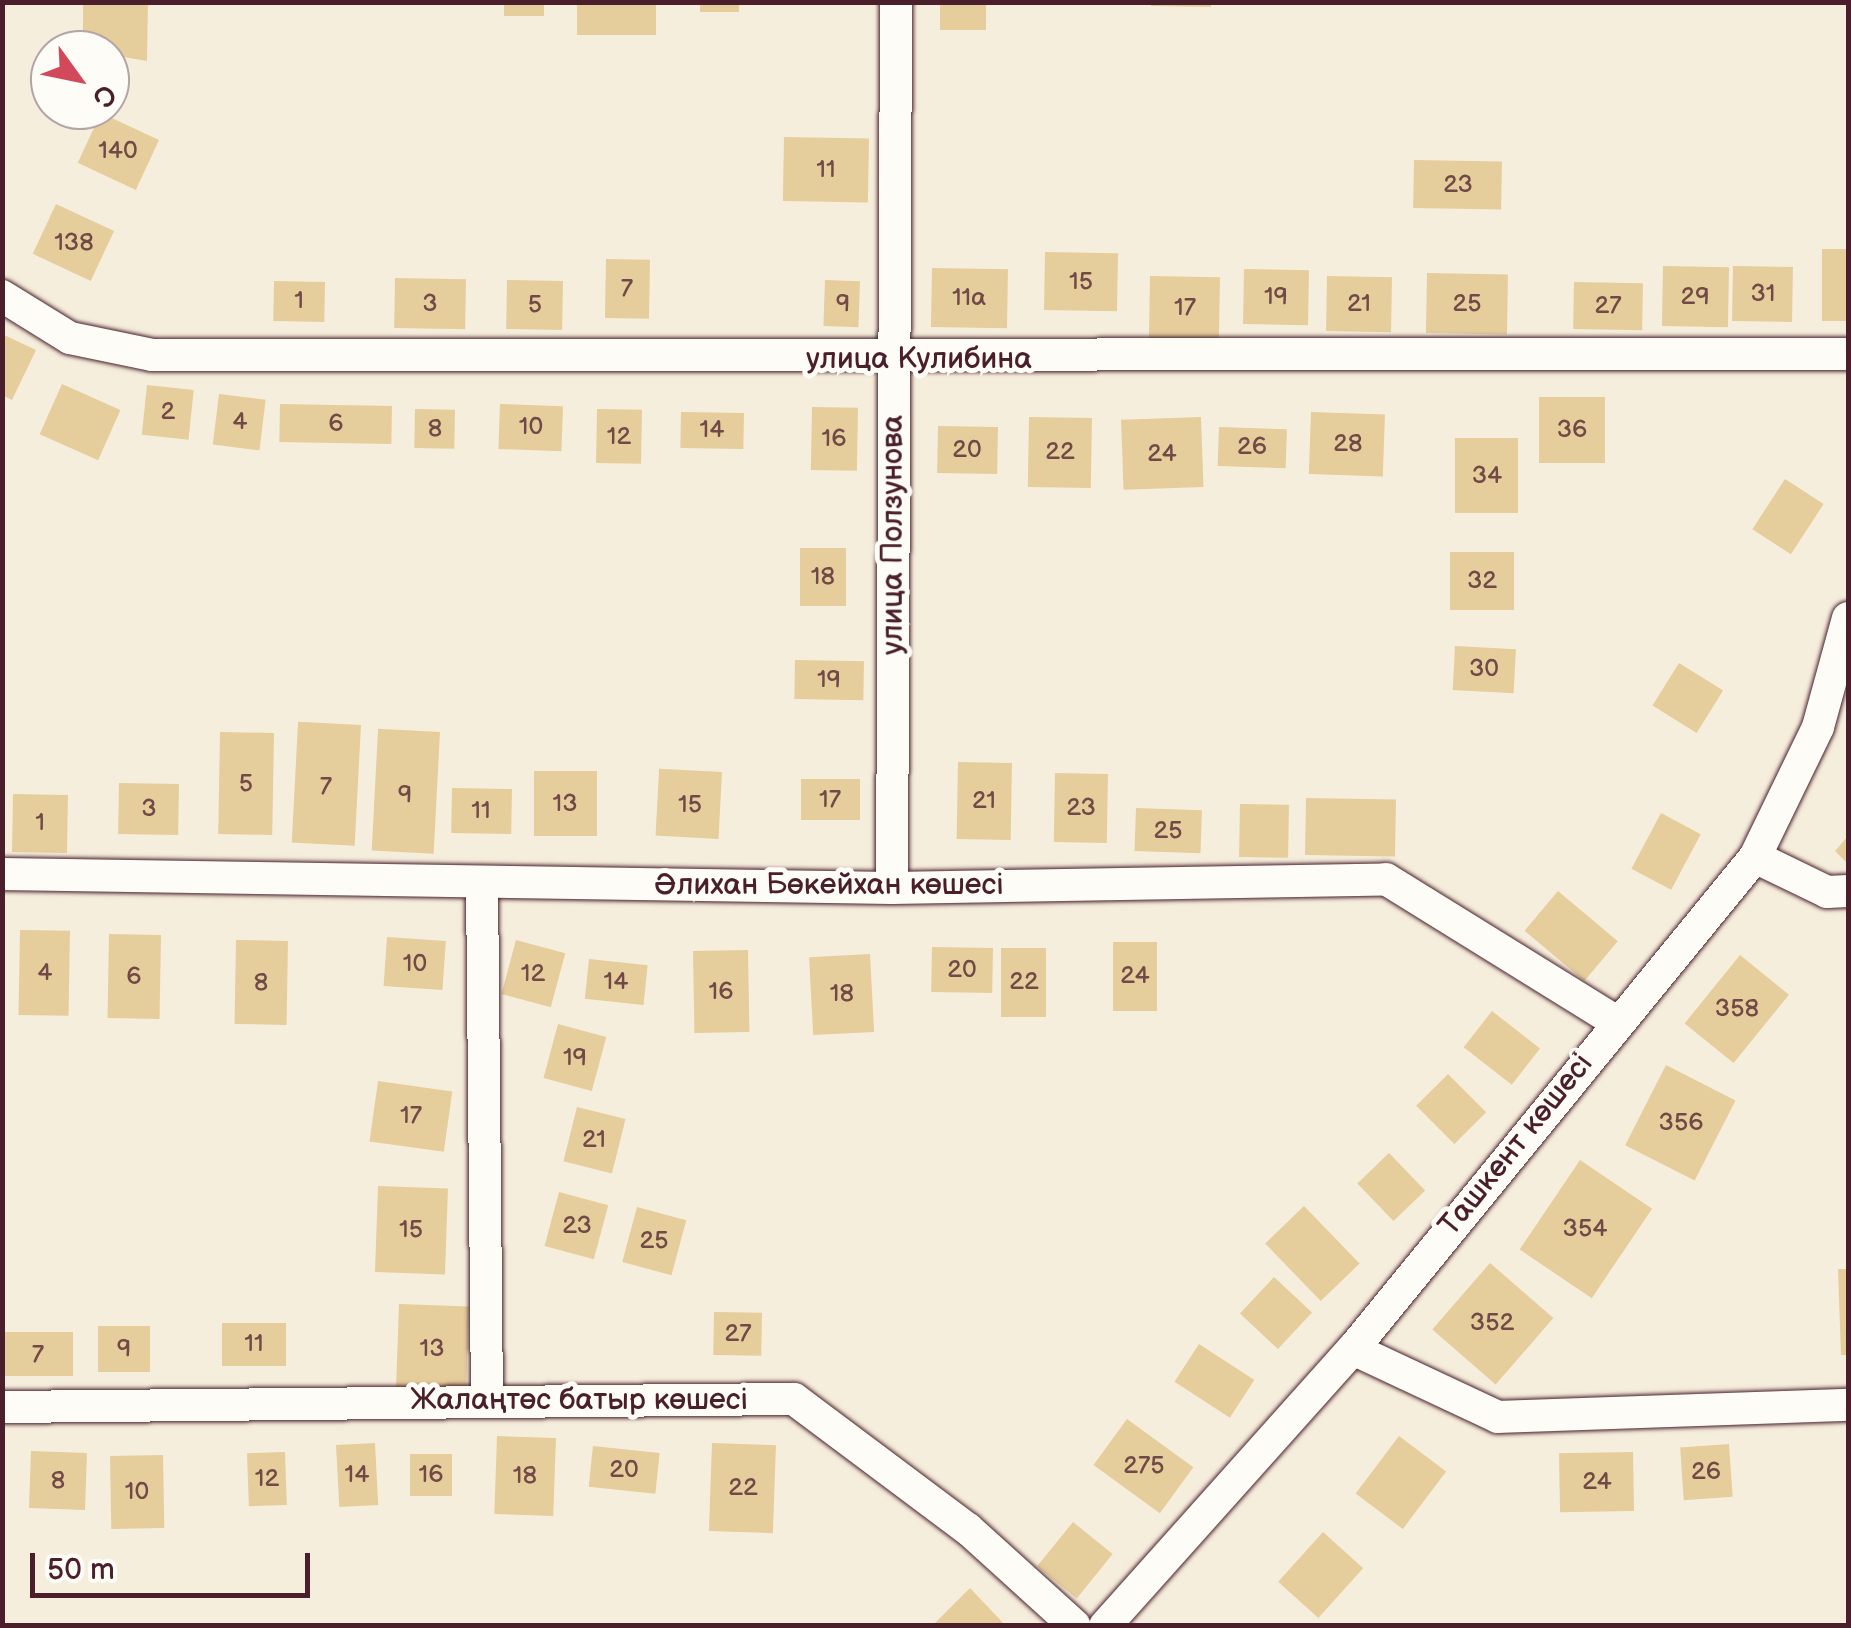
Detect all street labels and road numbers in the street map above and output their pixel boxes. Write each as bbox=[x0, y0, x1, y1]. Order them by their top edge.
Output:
street label: улица Кулибина bbox=[806, 341, 1032, 377]
street label: улица Ползунова bbox=[875, 415, 911, 655]
street label: Әлихан Бөкейхан көшесі bbox=[654, 867, 1004, 903]
street label: Ташкент көшесі bbox=[1432, 1047, 1600, 1243]
street label: Жалаңтөс батыр көшесі bbox=[410, 1382, 748, 1418]

